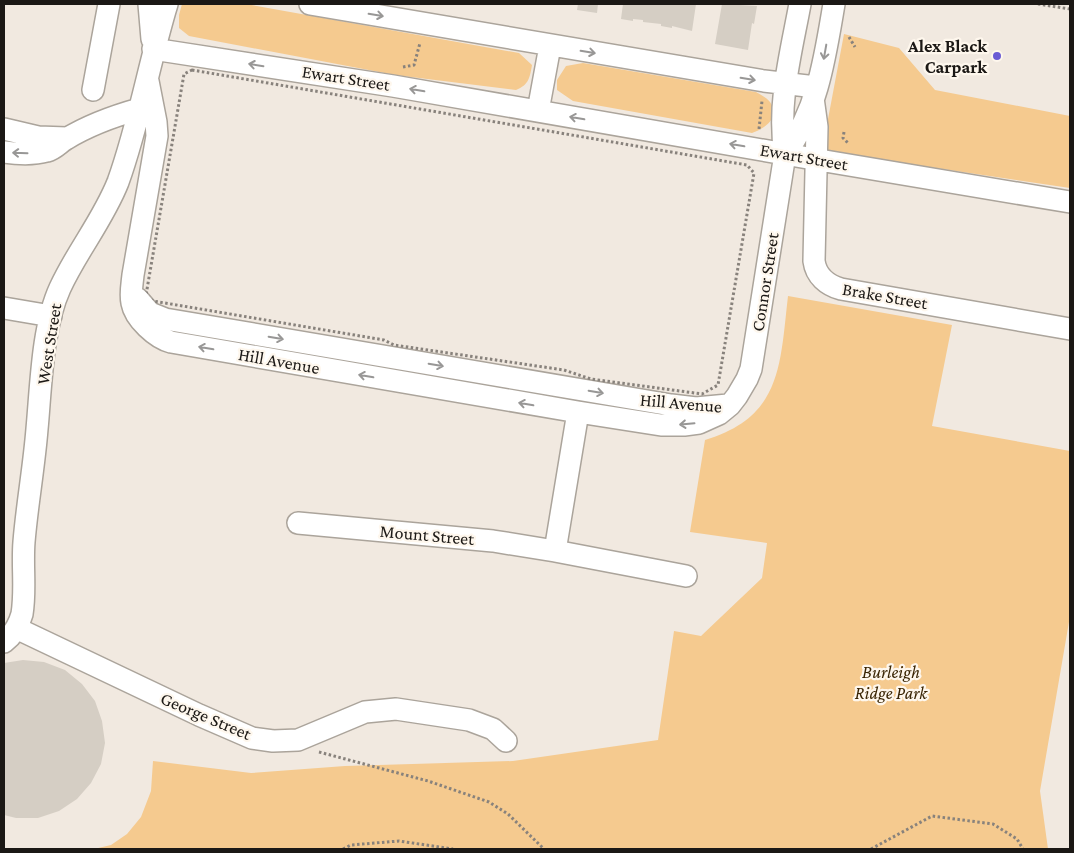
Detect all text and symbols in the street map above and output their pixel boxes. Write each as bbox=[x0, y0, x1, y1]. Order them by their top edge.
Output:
one-way arrow bbox=[367, 10, 383, 20]
place label: Alex Black Carpark bbox=[907, 36, 987, 77]
one-way arrow bbox=[820, 43, 830, 59]
one-way arrow bbox=[579, 47, 595, 57]
marker: Alex Black Carpark bbox=[991, 50, 1003, 62]
one-way arrow bbox=[248, 59, 264, 69]
street label: Ewart Street bbox=[301, 61, 392, 95]
one-way arrow bbox=[739, 74, 755, 84]
one-way arrow bbox=[409, 84, 425, 94]
one-way arrow bbox=[569, 112, 585, 122]
street label: Ewart Street bbox=[759, 139, 850, 175]
one-way arrow bbox=[729, 140, 745, 150]
one-way arrow bbox=[12, 149, 28, 158]
street label: Connor Street bbox=[747, 230, 783, 333]
street label: Brake Street bbox=[841, 279, 930, 314]
street label: West Street bbox=[33, 301, 65, 386]
one-way arrow bbox=[267, 333, 283, 343]
one-way arrow bbox=[198, 343, 214, 353]
street label: Hill Avenue bbox=[237, 344, 321, 378]
one-way arrow bbox=[428, 360, 444, 370]
one-way arrow bbox=[358, 371, 374, 381]
one-way arrow bbox=[588, 388, 604, 398]
street label: Hill Avenue bbox=[639, 389, 723, 417]
one-way arrow bbox=[519, 398, 535, 408]
one-way arrow bbox=[679, 420, 695, 429]
street label: Mount Street bbox=[379, 521, 476, 549]
park label: Burleigh Ridge Park bbox=[855, 662, 928, 703]
street label: George Street bbox=[158, 688, 255, 744]

